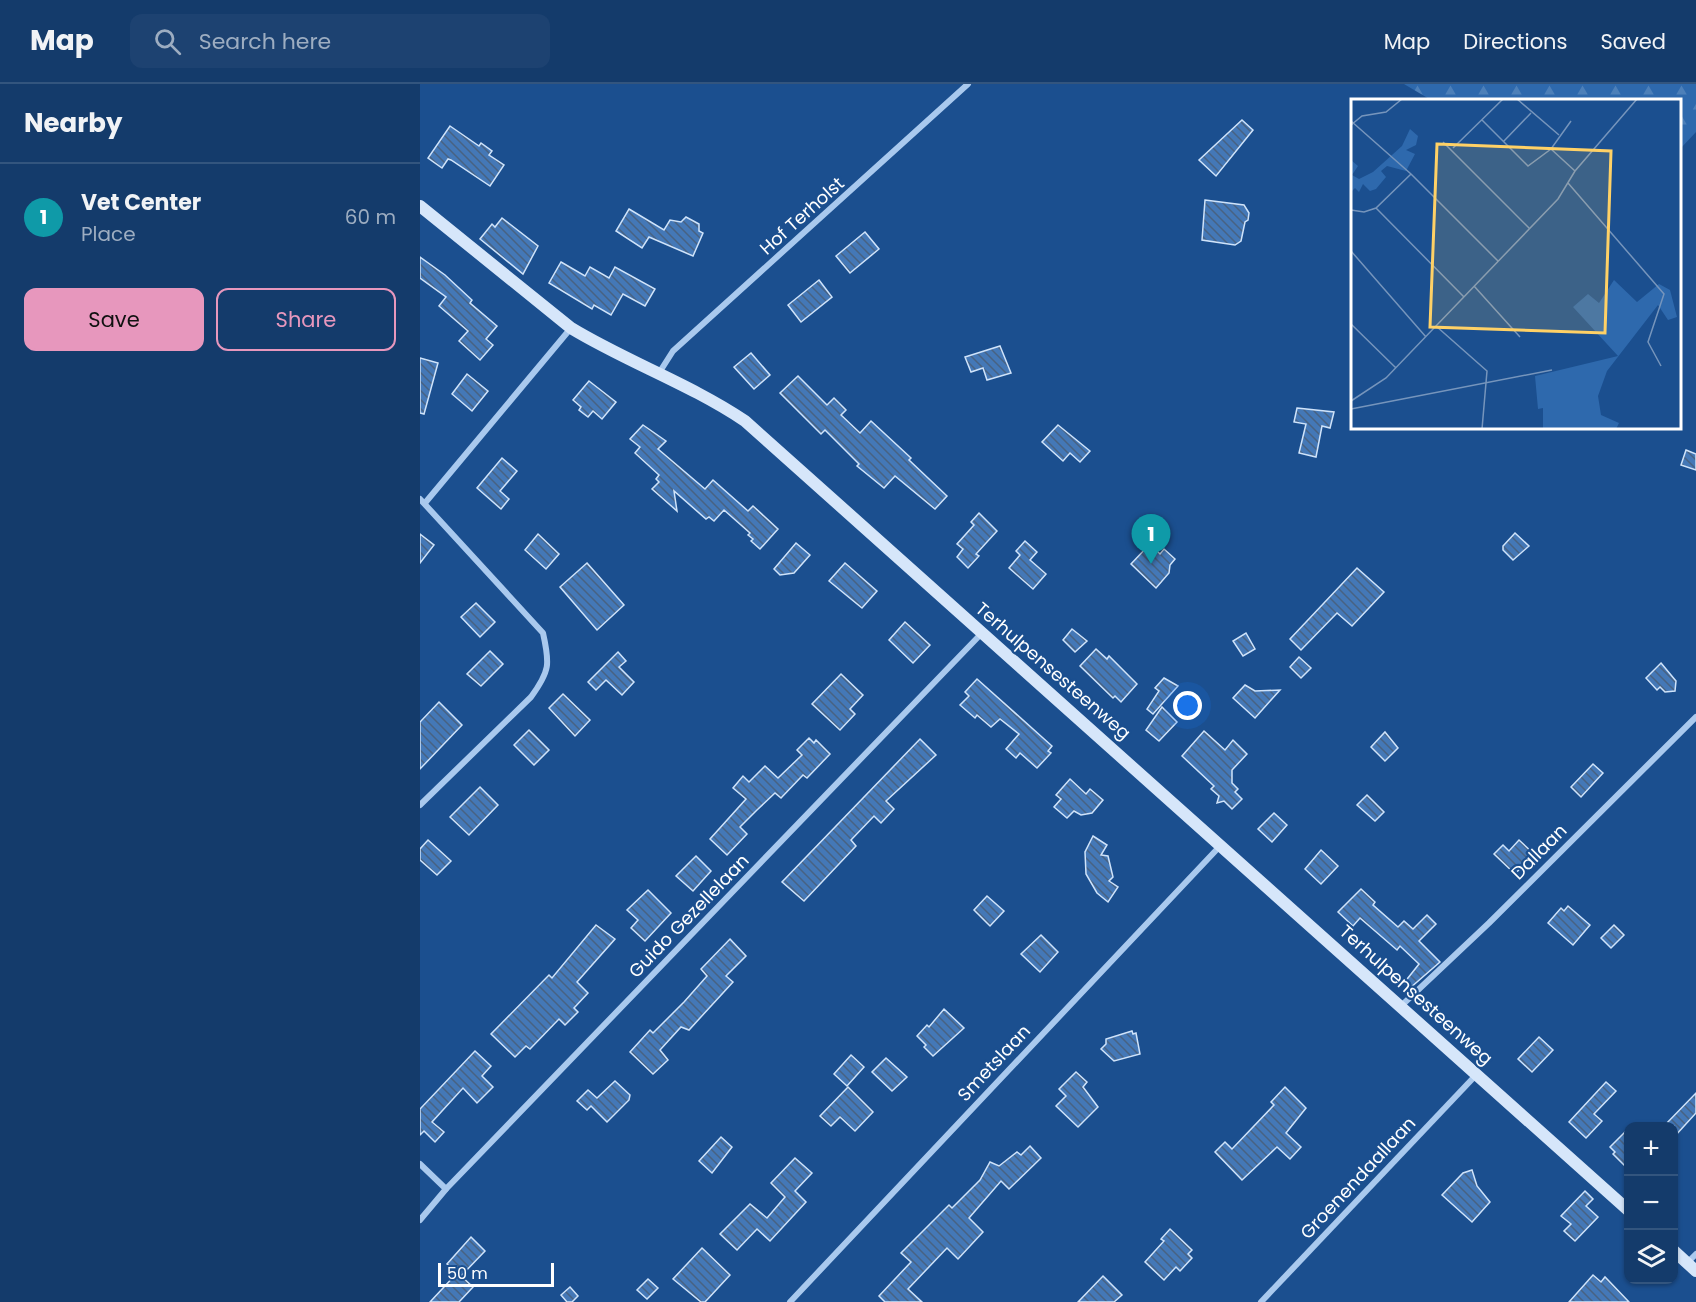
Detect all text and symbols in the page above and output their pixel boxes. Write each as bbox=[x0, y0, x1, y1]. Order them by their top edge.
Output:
search box bbox=[130, 14, 550, 68]
text: Map bbox=[30, 21, 94, 60]
icon: search bbox=[151, 25, 184, 58]
text: Search here bbox=[199, 26, 331, 57]
text: Map bbox=[1384, 27, 1430, 56]
text: Directions bbox=[1463, 27, 1567, 56]
text: Saved bbox=[1600, 27, 1666, 56]
inset map bbox=[1351, 99, 1681, 429]
text: Nearby bbox=[24, 105, 122, 141]
street label: Hof Terholst bbox=[754, 171, 849, 260]
text: Vet Center bbox=[81, 187, 201, 218]
text: 1 bbox=[40, 203, 47, 231]
text: 60 m bbox=[345, 203, 396, 231]
text: Place bbox=[81, 220, 136, 248]
button: Save bbox=[24, 288, 204, 351]
button: Share bbox=[216, 288, 396, 351]
pin: 1 bbox=[1132, 514, 1170, 564]
street label: Terhulpensesteenweg bbox=[970, 596, 1136, 745]
your location bbox=[1173, 691, 1202, 720]
street label: Dallaan bbox=[1505, 818, 1572, 885]
street label: Guido Gezellelaan bbox=[623, 848, 754, 983]
street label: Terhulpensesteenweg bbox=[1334, 919, 1498, 1070]
street label: Smetslaan bbox=[952, 1019, 1036, 1106]
street label: Groenendaallaan bbox=[1294, 1111, 1421, 1244]
map controls bbox=[1624, 1122, 1678, 1284]
button: + bbox=[1624, 1122, 1678, 1176]
button: − bbox=[1624, 1176, 1678, 1230]
button: layers bbox=[1624, 1230, 1678, 1284]
scale bar bbox=[438, 1260, 554, 1288]
text: 50 m bbox=[447, 1262, 488, 1285]

